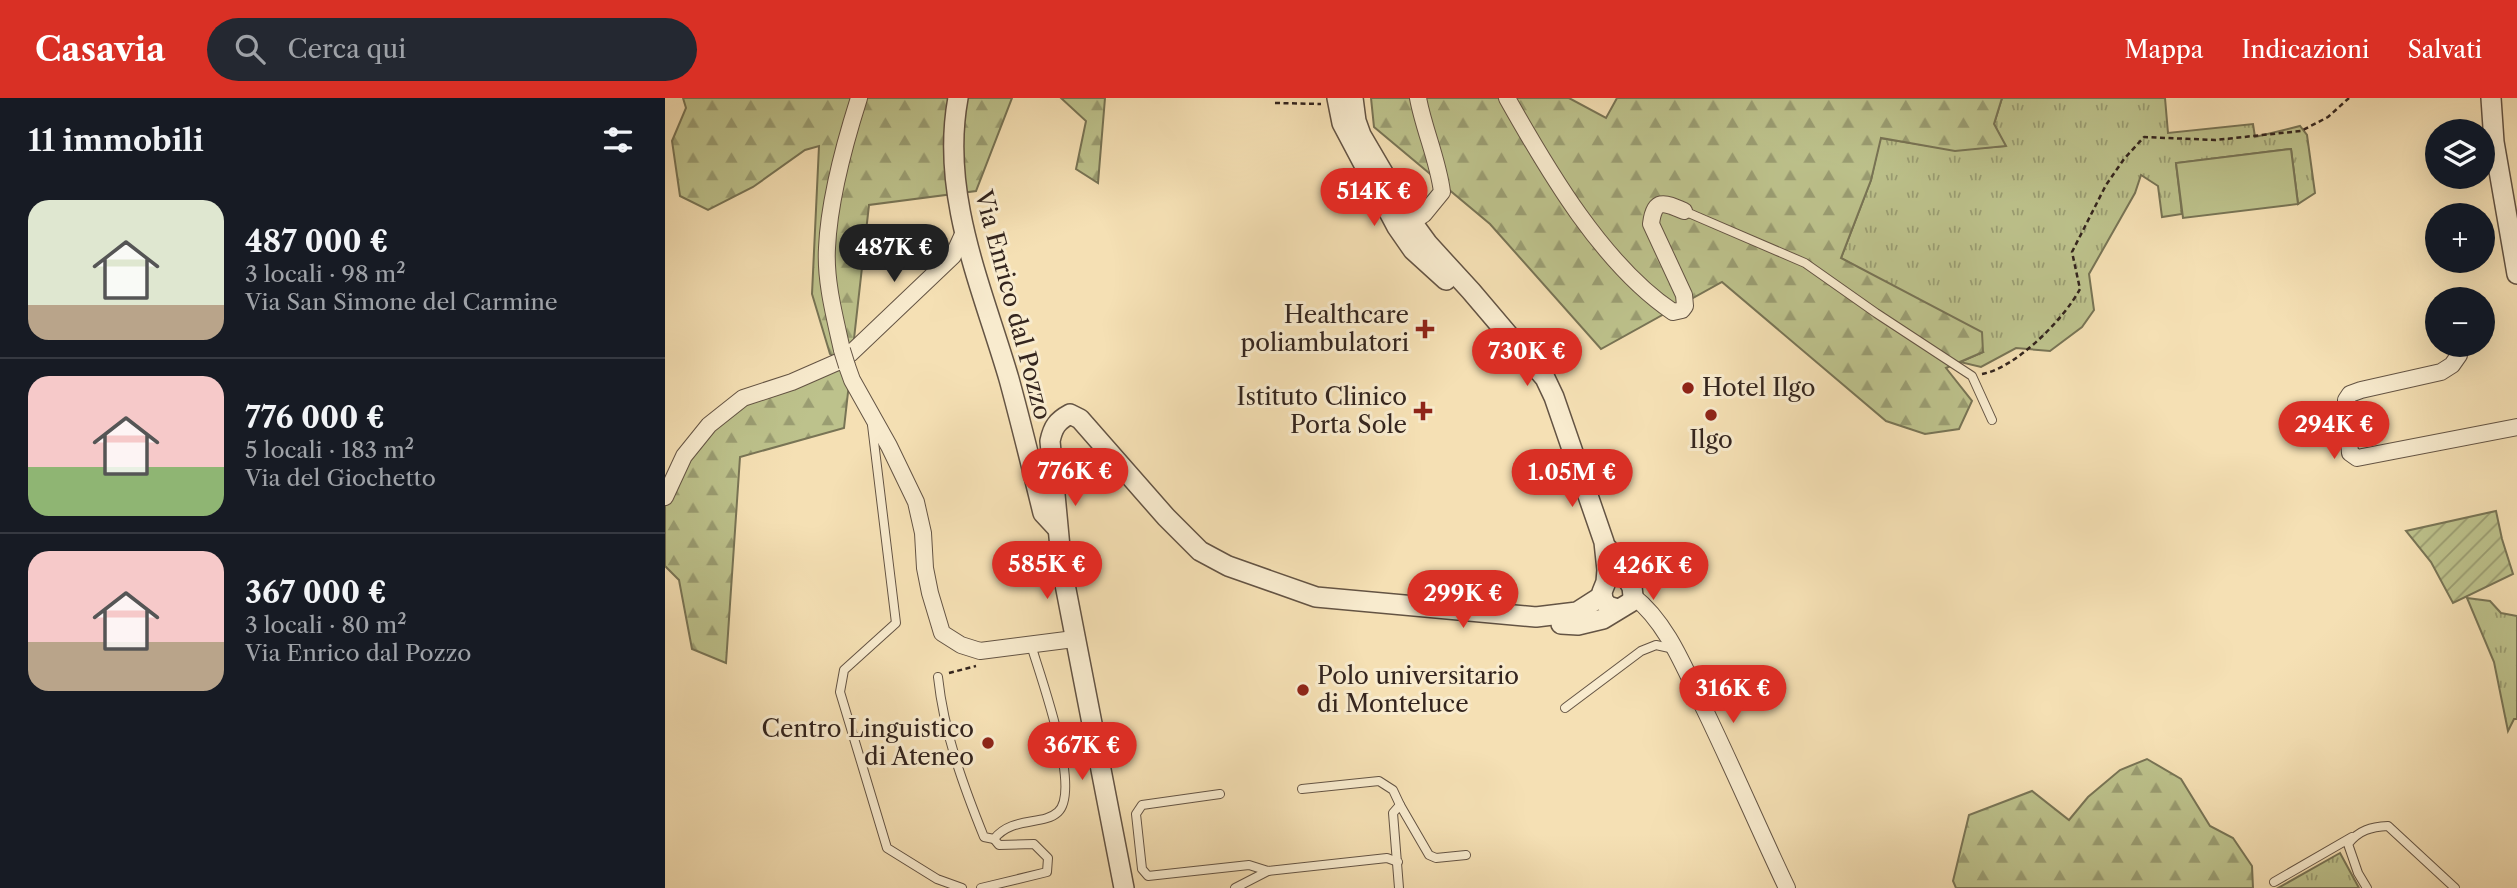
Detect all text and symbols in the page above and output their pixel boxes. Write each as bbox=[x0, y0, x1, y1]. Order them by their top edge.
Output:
search box bbox=[207, 18, 697, 81]
text: Casavia bbox=[35, 29, 165, 70]
icon: search bbox=[231, 30, 269, 68]
text: Cerca qui bbox=[287, 33, 406, 65]
text: Mappa bbox=[2124, 35, 2203, 64]
text: Indicazioni bbox=[2241, 35, 2369, 64]
text: Salvati bbox=[2407, 35, 2482, 64]
map controls bbox=[2425, 119, 2495, 357]
button: layers bbox=[2425, 119, 2495, 189]
icon: filters bbox=[599, 121, 637, 159]
text: 11 immobili bbox=[28, 122, 204, 159]
pin: 514K € bbox=[1317, 169, 1431, 228]
text: 514K € bbox=[1337, 177, 1411, 205]
street label: Via Enrico dal Pozzo bbox=[969, 186, 1058, 423]
button: + bbox=[2425, 203, 2495, 273]
text: 487 000 € bbox=[245, 223, 388, 260]
pin: 487K € bbox=[837, 225, 951, 284]
icon: home bbox=[84, 228, 168, 312]
text: 487K € bbox=[855, 233, 933, 261]
text: 3 locali · 98 m² bbox=[245, 260, 406, 288]
button: − bbox=[2425, 287, 2495, 357]
text: Via San Simone del Carmine bbox=[245, 288, 558, 316]
place label: Healthcare poliambulatori bbox=[1240, 300, 1409, 357]
marker: Healthcare poliambulatori bbox=[1415, 319, 1435, 339]
pin: 730K € bbox=[1470, 328, 1584, 388]
text: 730K € bbox=[1488, 337, 1566, 365]
place label: Hotel Ilgo bbox=[1702, 373, 1816, 402]
marker: Hotel Ilgo bbox=[1680, 380, 1696, 396]
place label: Istituto Clinico Porta Sole bbox=[1237, 382, 1407, 439]
text: 776 000 € bbox=[245, 399, 385, 436]
marker: Istituto Clinico Porta Sole bbox=[1413, 401, 1433, 421]
pin: 294K € bbox=[2277, 402, 2391, 461]
icon: home bbox=[84, 404, 168, 488]
marker: Ilgo bbox=[1703, 407, 1719, 423]
text: 294K € bbox=[2294, 410, 2374, 438]
place label: Ilgo bbox=[1689, 425, 1733, 454]
text: 5 locali · 183 m² bbox=[245, 436, 414, 464]
pin: 776K € bbox=[1018, 448, 1132, 508]
pin: 1.05M € bbox=[1507, 450, 1637, 509]
text: 776K € bbox=[1037, 457, 1113, 485]
text: 1.05M € bbox=[1528, 458, 1616, 486]
text: Via del Giochetto bbox=[245, 464, 436, 492]
pin: 585K € bbox=[990, 542, 1104, 601]
pin: 426K € bbox=[1596, 542, 1710, 602]
text: 585K € bbox=[1008, 550, 1086, 578]
text: 426K € bbox=[1613, 551, 1693, 579]
pin: 299K € bbox=[1406, 570, 1520, 630]
text: 367 000 € bbox=[245, 574, 387, 611]
icon: home bbox=[84, 579, 168, 663]
text: 299K € bbox=[1423, 579, 1503, 607]
text: 3 locali · 80 m² bbox=[245, 611, 407, 639]
text: Via Enrico dal Pozzo bbox=[245, 639, 471, 667]
place label: Polo universitario di Monteluce bbox=[1317, 661, 1519, 718]
pin: 316K € bbox=[1676, 666, 1790, 725]
text: 316K € bbox=[1695, 674, 1771, 702]
marker: Polo universitario di Monteluce bbox=[1295, 682, 1311, 698]
place label: Centro Linguistico di Ateneo bbox=[761, 714, 974, 771]
pin: 367K € bbox=[1025, 722, 1139, 782]
text: 367K € bbox=[1044, 731, 1120, 759]
marker: Centro Linguistico di Ateneo bbox=[980, 735, 996, 751]

